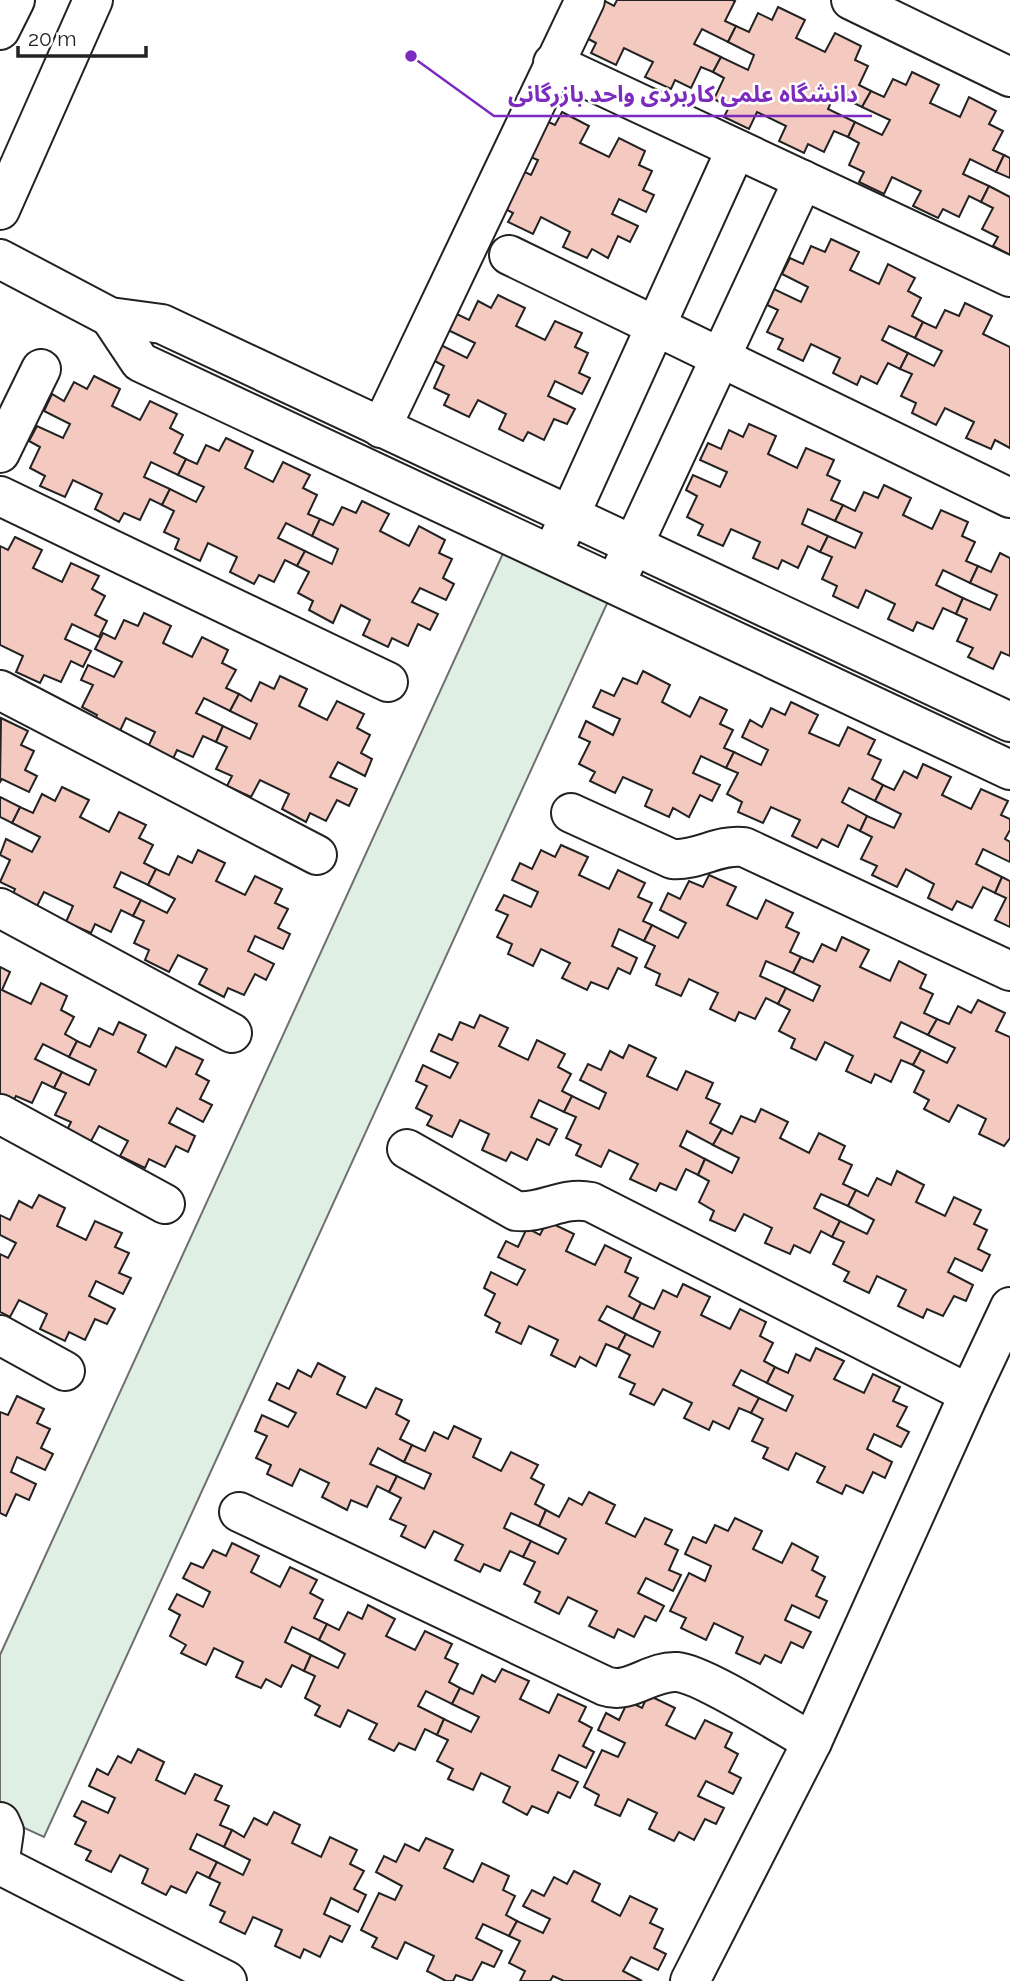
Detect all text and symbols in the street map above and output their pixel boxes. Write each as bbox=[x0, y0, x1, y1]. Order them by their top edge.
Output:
scale bar bbox=[18, 14, 145, 58]
text: 20 m bbox=[28, 26, 76, 51]
callout: دانشگاه علمی کاربردی واحد بازرگانی bbox=[494, 72, 872, 116]
text: دانشگاه علمی کاربردی واحد بازرگانی bbox=[508, 80, 858, 108]

